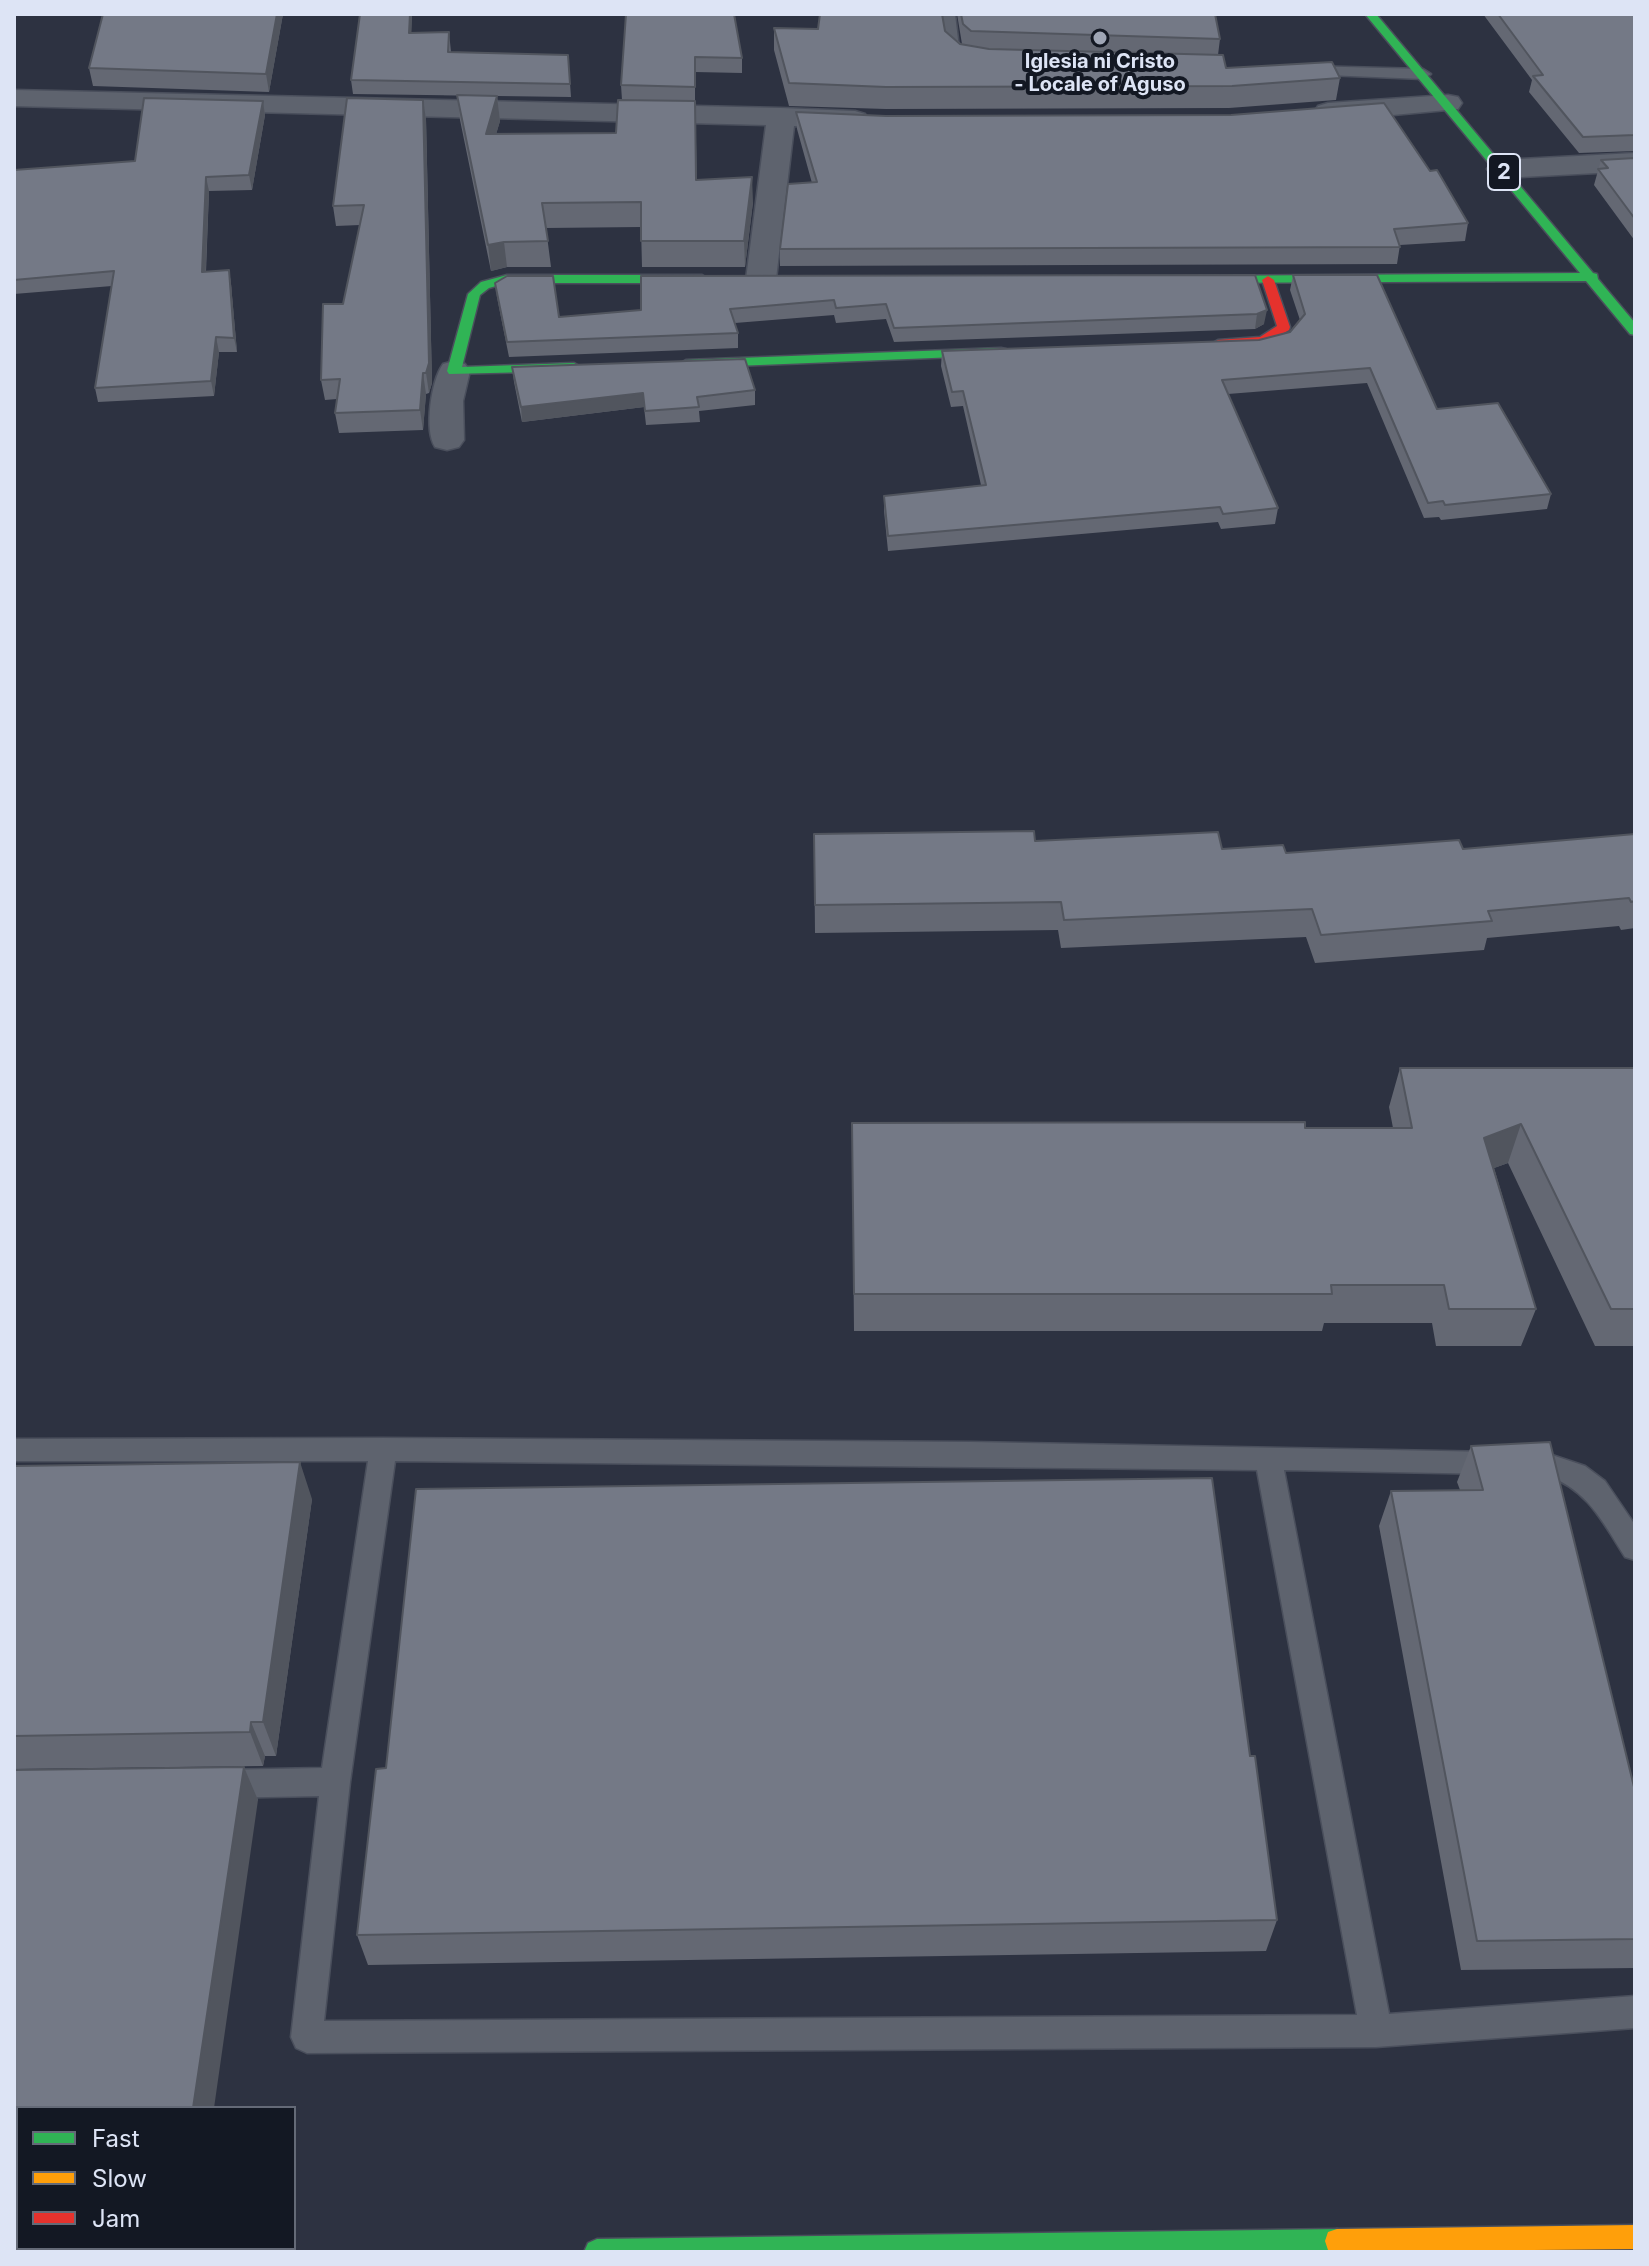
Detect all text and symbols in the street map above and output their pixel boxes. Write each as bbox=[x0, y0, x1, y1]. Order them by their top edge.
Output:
marker: Iglesia ni Cristo - Locale of Aguso bbox=[1091, 29, 1109, 47]
place label: Iglesia ni Cristo - Locale of Aguso bbox=[1014, 50, 1186, 97]
road number: 2 bbox=[1488, 154, 1520, 190]
legend bbox=[16, 2106, 296, 2250]
text: Fast bbox=[92, 2124, 140, 2153]
text: Slow bbox=[92, 2164, 147, 2193]
text: Jam bbox=[92, 2204, 140, 2233]

